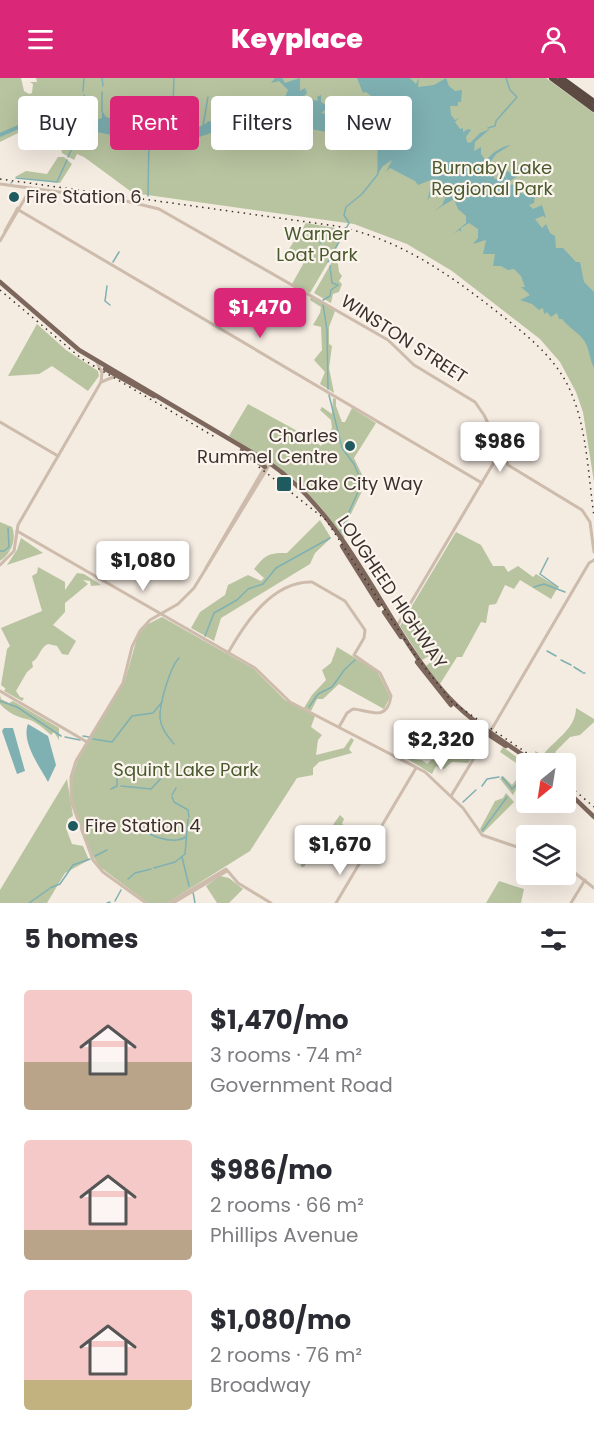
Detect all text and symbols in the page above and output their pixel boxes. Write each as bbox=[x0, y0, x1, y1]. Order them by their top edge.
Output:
text: Keyplace bbox=[231, 20, 363, 57]
icon: menu bbox=[24, 23, 57, 56]
icon: person bbox=[537, 23, 570, 56]
chip: Buy bbox=[18, 96, 98, 150]
chip: Rent bbox=[110, 96, 199, 150]
chip: Filters bbox=[211, 96, 313, 150]
chip: New bbox=[325, 96, 412, 150]
park label: Burnaby Lake Regional Park bbox=[431, 155, 554, 201]
place label: Fire Station 6 bbox=[26, 184, 142, 209]
marker: Fire Station 6 bbox=[7, 190, 21, 204]
park label: Warner Loat Park bbox=[276, 221, 358, 267]
pin: $1,470 bbox=[211, 288, 309, 339]
street label: WINSTON STREET bbox=[336, 288, 473, 389]
text: $1,470 bbox=[228, 293, 292, 321]
pin: $986 bbox=[464, 422, 536, 473]
place label: Charles Rummel Centre bbox=[197, 423, 338, 469]
text: $986 bbox=[474, 427, 526, 455]
marker: Charles Rummel Centre bbox=[343, 439, 357, 453]
place label: Lake City Way bbox=[298, 471, 423, 496]
marker: Lake City Way bbox=[275, 475, 293, 493]
street label: LOUGHEED HIGHWAY bbox=[332, 510, 453, 674]
pin: $1,080 bbox=[94, 541, 192, 592]
text: $1,080 bbox=[110, 546, 176, 574]
pin: $2,320 bbox=[392, 720, 490, 771]
text: $2,320 bbox=[408, 725, 474, 753]
north arrow bbox=[516, 753, 576, 813]
map controls bbox=[516, 753, 576, 885]
park label: Squint Lake Park bbox=[113, 757, 259, 782]
place label: Fire Station 4 bbox=[85, 813, 201, 838]
marker: Fire Station 4 bbox=[66, 819, 80, 833]
pin: $1,670 bbox=[291, 825, 389, 876]
button: layers bbox=[516, 825, 576, 885]
text: $1,670 bbox=[309, 830, 371, 858]
text: 5 homes bbox=[24, 921, 139, 957]
icon: filters bbox=[537, 923, 570, 956]
text: $1,470/mo bbox=[210, 1002, 349, 1038]
icon: home bbox=[72, 1014, 144, 1086]
text: 3 rooms · 74 m² bbox=[210, 1041, 362, 1069]
text: Government Road bbox=[210, 1071, 393, 1099]
text: $986/mo bbox=[210, 1152, 332, 1188]
icon: home bbox=[72, 1164, 144, 1236]
text: 2 rooms · 66 m² bbox=[210, 1191, 364, 1219]
text: Phillips Avenue bbox=[210, 1221, 358, 1249]
text: $1,080/mo bbox=[210, 1302, 351, 1338]
icon: home bbox=[72, 1314, 144, 1386]
text: 2 rooms · 76 m² bbox=[210, 1341, 362, 1369]
text: Broadway bbox=[210, 1371, 311, 1399]

